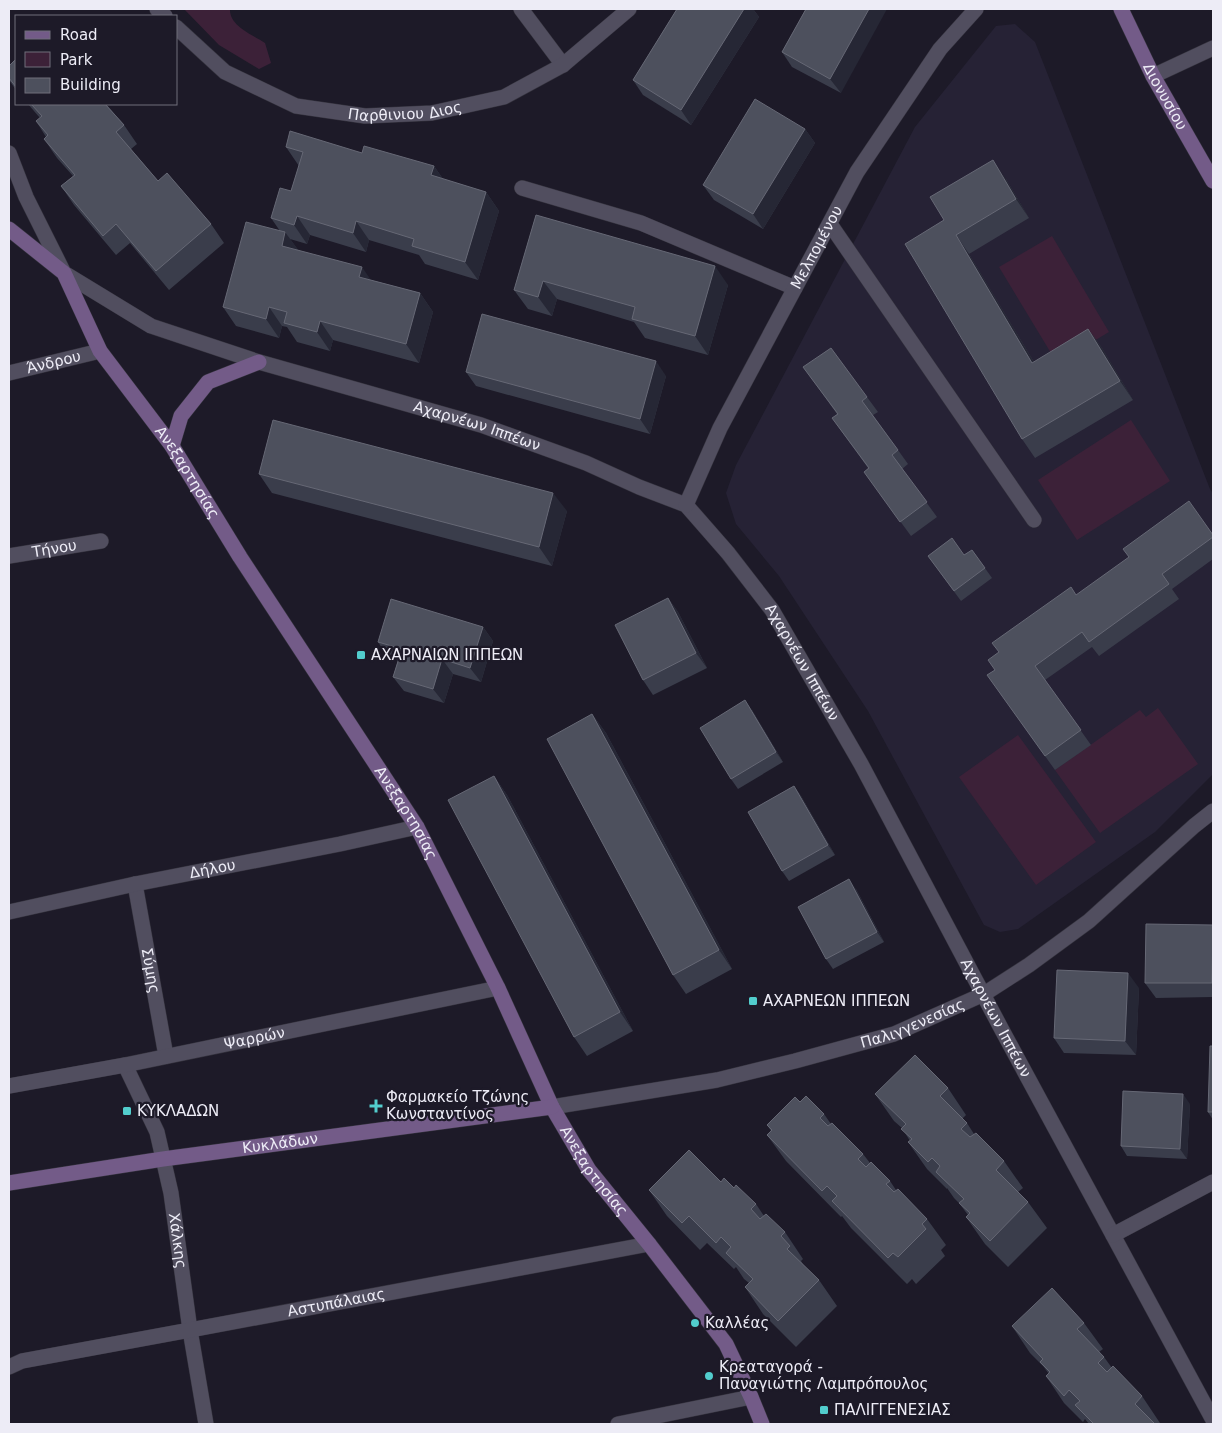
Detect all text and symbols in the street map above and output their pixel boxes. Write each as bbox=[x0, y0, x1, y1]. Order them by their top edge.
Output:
legend bbox=[15, 15, 178, 105]
text: Road bbox=[60, 26, 98, 44]
text: Park bbox=[60, 51, 93, 69]
street label: Διονυσίου bbox=[1139, 60, 1191, 133]
text: Building bbox=[60, 76, 121, 94]
street label: Παρθινιου Διος bbox=[347, 98, 463, 125]
street label: Μελπομένου bbox=[787, 203, 846, 292]
street label: Άνδρου bbox=[25, 347, 83, 377]
street label: Αχαρνέων Ιππέων bbox=[411, 397, 543, 455]
street label: Ανεξαρτησίας bbox=[151, 422, 223, 522]
street label: Τήνου bbox=[30, 536, 78, 561]
street label: Αχαρνέων Ιππέων bbox=[761, 600, 843, 724]
place label: ΑΧΑΡΝΑΙΩΝ ΙΠΠΕΩΝ bbox=[371, 646, 523, 664]
marker: ΑΧΑΡΝΑΙΩΝ ΙΠΠΕΩΝ bbox=[355, 649, 367, 661]
street label: Ανεξαρτησίας bbox=[371, 763, 441, 863]
street label: Δήλου bbox=[188, 856, 237, 882]
street label: Σύμης bbox=[138, 946, 164, 995]
street label: Αχαρνέων Ιππέων bbox=[957, 955, 1035, 1081]
place label: ΑΧΑΡΝΕΩΝ ΙΠΠΕΩΝ bbox=[763, 992, 910, 1010]
marker: ΑΧΑΡΝΕΩΝ ΙΠΠΕΩΝ bbox=[747, 995, 759, 1007]
street label: Παλιγγενεσίας bbox=[858, 995, 967, 1052]
street label: Ψαρρών bbox=[222, 1023, 286, 1053]
place label: Φαρμακείο Τζώνης Κωνσταντίνος bbox=[386, 1088, 529, 1123]
marker: Φαρμακείο Τζώνης Κωνσταντίνος bbox=[370, 1100, 382, 1112]
place label: ΚΥΚΛΑΔΩΝ bbox=[137, 1102, 219, 1120]
marker: ΚΥΚΛΑΔΩΝ bbox=[121, 1105, 133, 1117]
street label: Ανεξαρτησίας bbox=[556, 1123, 632, 1220]
street label: Κυκλάδων bbox=[241, 1129, 319, 1157]
street label: Χάλκης bbox=[165, 1212, 190, 1270]
street label: Αστυπάλαιας bbox=[286, 1285, 387, 1321]
place label: Καλλέας bbox=[705, 1314, 769, 1332]
marker: Καλλέας bbox=[689, 1317, 701, 1329]
place label: Κρεαταγορά - Παναγιώτης Λαμπρόπουλος bbox=[719, 1358, 928, 1393]
marker: Κρεαταγορά - Παναγιώτης Λαμπρόπουλος bbox=[703, 1370, 715, 1382]
place label: ΠΑΛΙΓΓΕΝΕΣΙΑΣ bbox=[834, 1401, 951, 1419]
marker: ΠΑΛΙΓΓΕΝΕΣΙΑΣ bbox=[818, 1404, 830, 1416]

